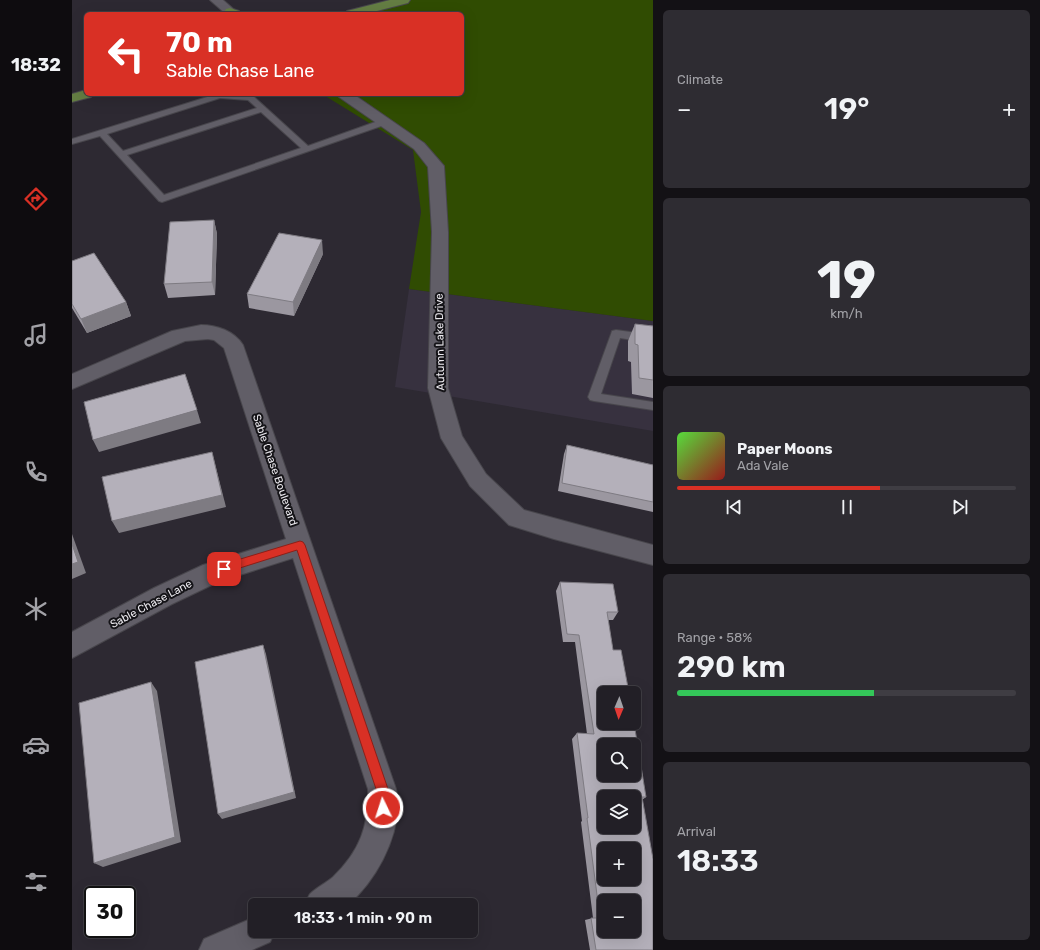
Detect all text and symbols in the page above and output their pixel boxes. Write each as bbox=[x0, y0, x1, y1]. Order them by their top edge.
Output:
text: 70 m bbox=[166, 26, 233, 59]
icon: left bbox=[100, 28, 152, 80]
text: 18:32 bbox=[11, 54, 61, 76]
text: Sable Chase Lane bbox=[166, 60, 314, 82]
text: Climate bbox=[677, 72, 723, 87]
text: 19° bbox=[824, 91, 869, 127]
text: − bbox=[677, 96, 691, 123]
text: + bbox=[1002, 96, 1016, 123]
icon: directions bbox=[22, 185, 50, 213]
text: 19 bbox=[817, 249, 876, 311]
street label: Autumn Lake Drive bbox=[433, 293, 447, 391]
text: km/h bbox=[830, 306, 863, 321]
icon: music bbox=[22, 321, 50, 349]
street label: Sable Chase Boulevard bbox=[250, 413, 300, 527]
text: Paper Moons bbox=[737, 440, 833, 458]
icon: phone bbox=[22, 458, 50, 486]
text: Ada Vale bbox=[737, 458, 789, 473]
icon: previous bbox=[723, 496, 745, 518]
icon: pause bbox=[836, 496, 858, 518]
icon: next bbox=[949, 496, 971, 518]
pin bbox=[207, 552, 241, 586]
icon: arrive bbox=[213, 558, 235, 580]
street label: Sable Chase Lane bbox=[108, 577, 194, 631]
icon: climate bbox=[22, 595, 50, 623]
text: Range · 58% bbox=[677, 630, 752, 645]
text: 290 km bbox=[677, 649, 786, 685]
north arrow bbox=[597, 686, 641, 730]
map controls bbox=[597, 686, 641, 938]
icon: car bbox=[22, 731, 50, 759]
button: search bbox=[597, 738, 641, 782]
position arrow bbox=[362, 787, 404, 829]
button: layers bbox=[597, 790, 641, 834]
text: Arrival bbox=[677, 824, 716, 839]
button: + bbox=[597, 842, 641, 886]
text: 18:33 bbox=[677, 843, 758, 879]
icon: filters bbox=[22, 868, 50, 896]
speed limit sign: 30 bbox=[84, 886, 136, 938]
button: − bbox=[597, 894, 641, 938]
text: 18:33 · 1 min · 90 m bbox=[294, 909, 432, 927]

